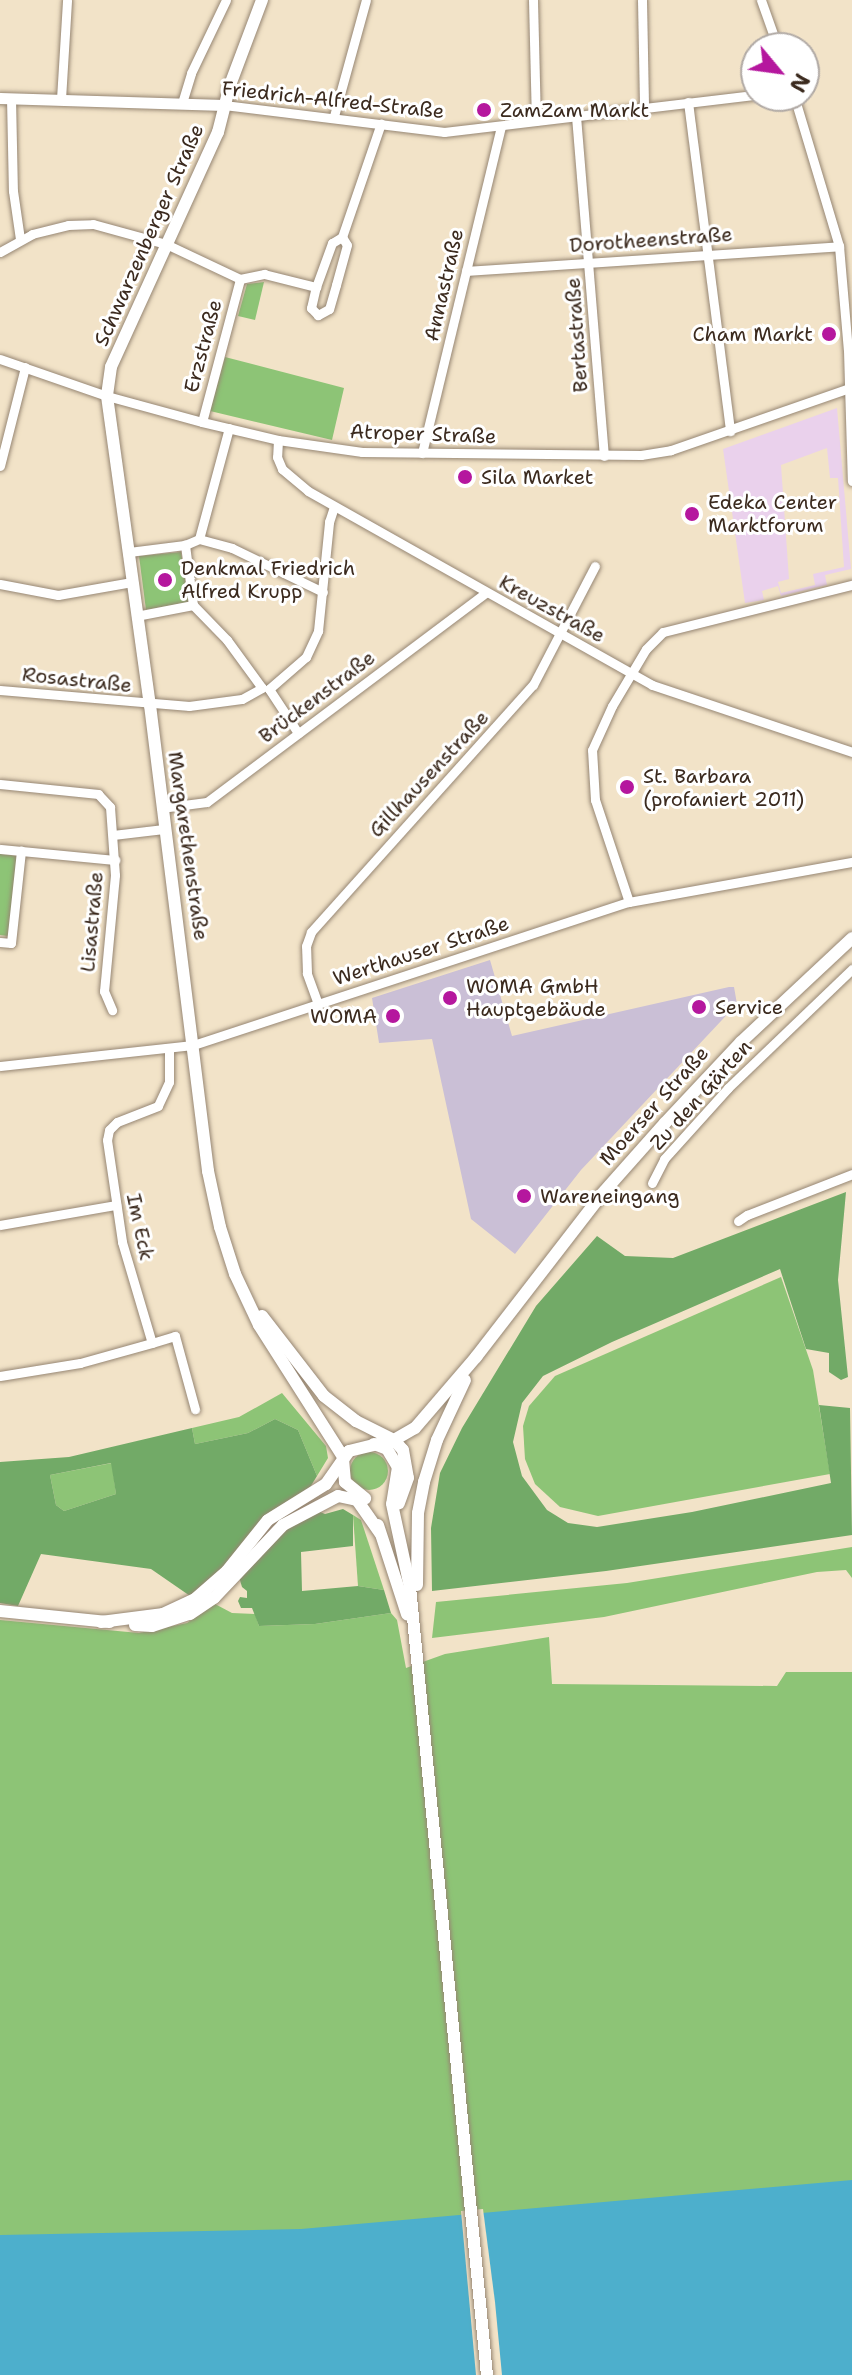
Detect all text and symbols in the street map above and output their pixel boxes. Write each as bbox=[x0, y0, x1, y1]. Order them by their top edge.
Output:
north arrow bbox=[740, 32, 820, 112]
text: N bbox=[783, 68, 817, 98]
street label: Friedrich-Alfred-Straße bbox=[221, 76, 445, 124]
place label: ZamZam Markt bbox=[500, 98, 649, 122]
marker: ZamZam Markt bbox=[475, 101, 493, 119]
street label: Schwarzenberger Straße bbox=[89, 120, 209, 350]
street label: Dorotheenstraße bbox=[569, 222, 733, 258]
street label: Annastraße bbox=[419, 227, 469, 343]
street label: Bertastraße bbox=[561, 277, 593, 393]
street label: Erzstraße bbox=[179, 297, 227, 395]
place label: Cham Markt bbox=[693, 322, 813, 346]
marker: Cham Markt bbox=[820, 325, 838, 343]
street label: Atroper Straße bbox=[349, 419, 497, 449]
place label: Sila Market bbox=[481, 465, 593, 489]
marker: Sila Market bbox=[456, 468, 474, 486]
place label: Edeka Center Marktforum bbox=[708, 490, 837, 537]
marker: Edeka Center Marktforum bbox=[683, 505, 701, 523]
place label: Denkmal Friedrich Alfred Krupp bbox=[181, 556, 355, 603]
street label: Kreuzstraße bbox=[495, 570, 609, 648]
marker: Denkmal Friedrich Alfred Krupp bbox=[156, 571, 174, 589]
street label: Brückenstraße bbox=[254, 646, 380, 748]
street label: Rosastraße bbox=[21, 662, 133, 698]
street label: Gillhausenstraße bbox=[364, 706, 494, 842]
street label: Margarethenstraße bbox=[163, 750, 213, 942]
place label: St. Barbara (profaniert 2011) bbox=[643, 764, 804, 811]
marker: St. Barbara (profaniert 2011) bbox=[618, 778, 636, 796]
street label: Lisastraße bbox=[76, 871, 108, 973]
street label: Werthauser Straße bbox=[330, 911, 512, 991]
place label: WOMA GmbH Hauptgebäude bbox=[466, 974, 606, 1021]
marker: WOMA GmbH Hauptgebäude bbox=[441, 989, 459, 1007]
place label: Service bbox=[715, 995, 783, 1019]
marker: Service bbox=[690, 998, 708, 1016]
place label: WOMA bbox=[310, 1004, 377, 1028]
marker: WOMA bbox=[384, 1007, 402, 1025]
street label: Zu den Gärten bbox=[645, 1035, 757, 1155]
street label: Moerser Straße bbox=[594, 1042, 714, 1170]
place label: Wareneingang bbox=[540, 1184, 680, 1208]
marker: Wareneingang bbox=[515, 1187, 533, 1205]
street label: Im Eck bbox=[121, 1191, 159, 1263]

